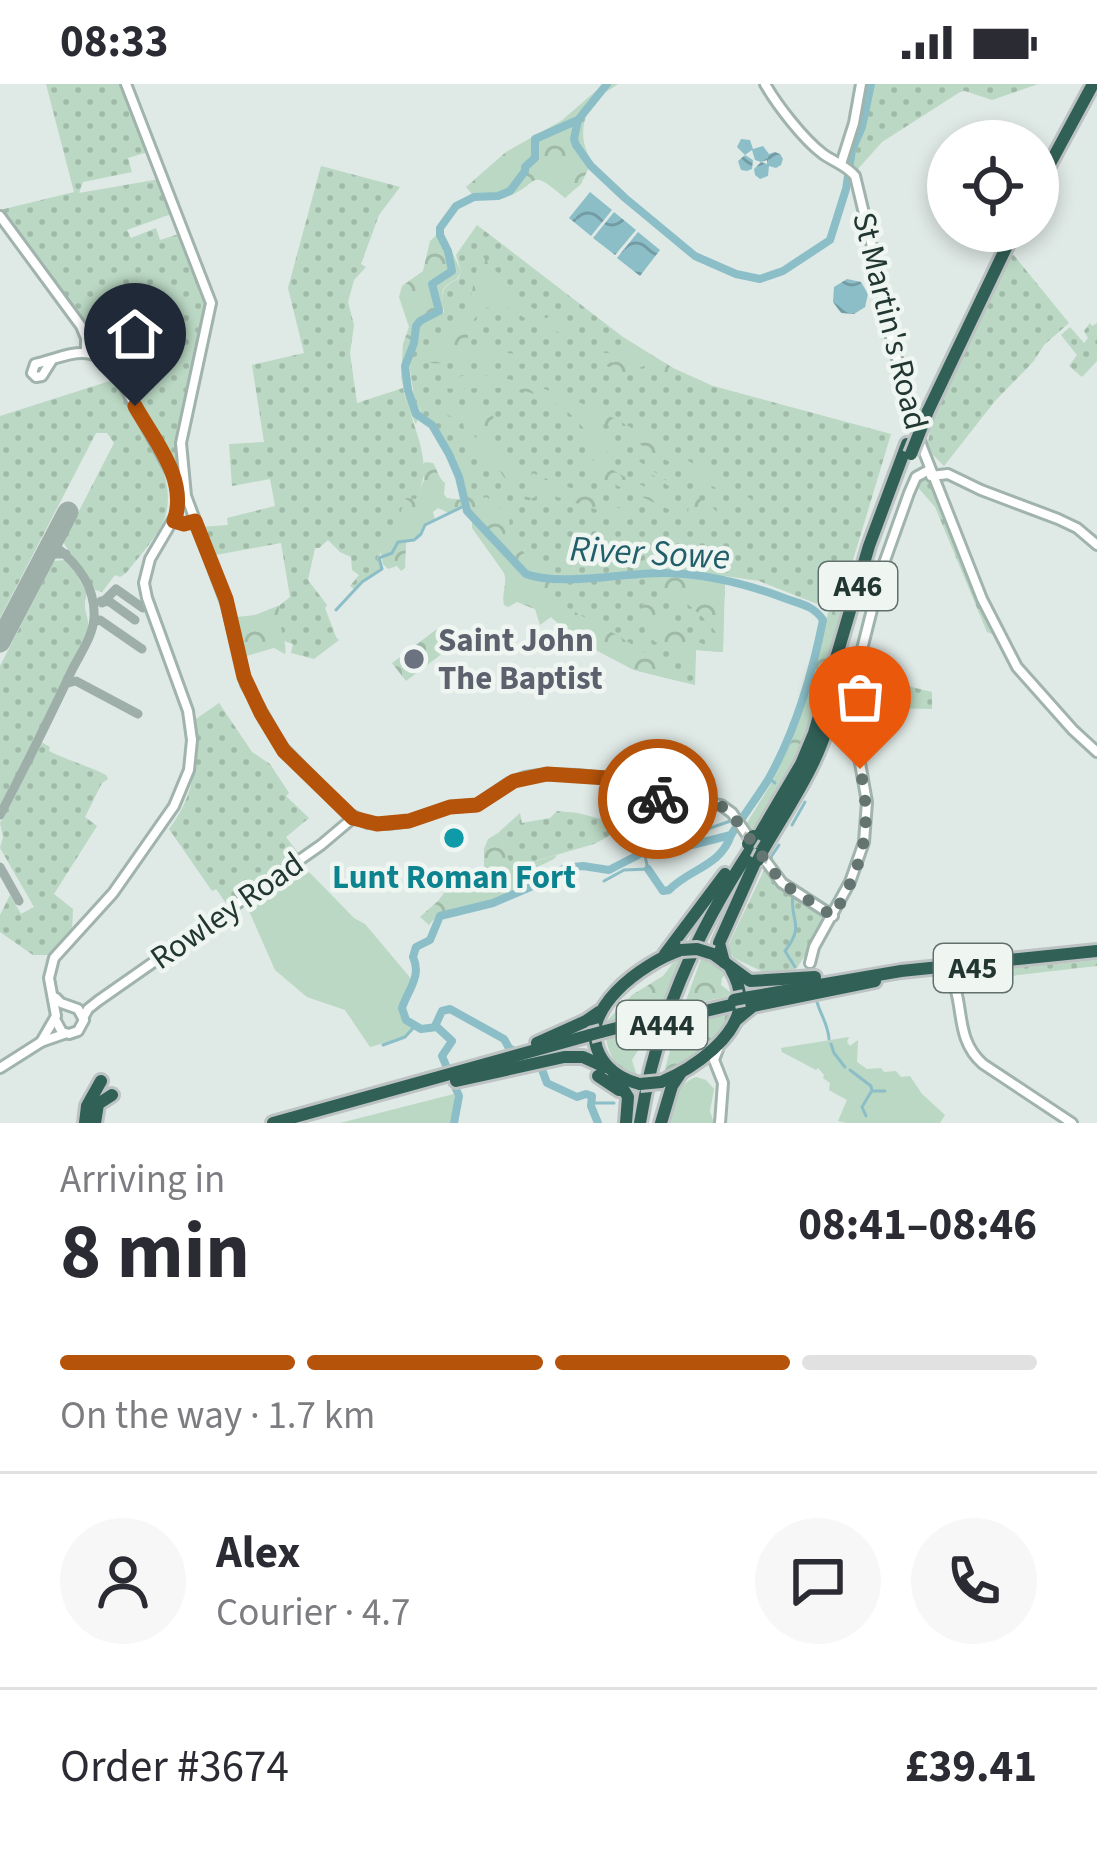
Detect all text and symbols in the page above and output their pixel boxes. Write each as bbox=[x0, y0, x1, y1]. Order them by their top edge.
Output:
text: 08:33 bbox=[60, 10, 169, 74]
map controls bbox=[927, 120, 1059, 252]
button: locate bbox=[927, 120, 1059, 252]
street label: St Martin's Road bbox=[840, 207, 940, 435]
pin bbox=[84, 283, 186, 406]
icon: home bbox=[102, 301, 168, 367]
water label: River Sowe bbox=[569, 523, 731, 583]
road number: A46 bbox=[819, 562, 897, 610]
place label: Saint John The Baptist bbox=[438, 617, 603, 702]
marker: Saint John The Baptist bbox=[401, 646, 427, 672]
pin bbox=[809, 646, 911, 769]
icon: bag bbox=[827, 664, 893, 730]
courier bbox=[598, 739, 718, 859]
icon: bike bbox=[625, 766, 691, 832]
marker: Lunt Roman Fort bbox=[441, 825, 467, 851]
street label: Rowley Road bbox=[141, 841, 313, 981]
place label: Lunt Roman Fort bbox=[332, 854, 576, 901]
road number: A45 bbox=[934, 944, 1012, 992]
road number: A444 bbox=[617, 1001, 707, 1049]
text: Arriving in bbox=[60, 1152, 225, 1208]
text: 08:41–08:46 bbox=[798, 1193, 1037, 1257]
text: 8 min bbox=[60, 1197, 250, 1308]
text: On the way · 1.7 km bbox=[60, 1388, 375, 1444]
button: person bbox=[60, 1518, 186, 1644]
button: chat bbox=[755, 1518, 881, 1644]
button: phone bbox=[911, 1518, 1037, 1644]
text: Alex bbox=[216, 1521, 300, 1585]
text: Courier · 4.7 bbox=[216, 1585, 410, 1641]
text: Order #3674 bbox=[60, 1735, 289, 1799]
text: £39.41 bbox=[905, 1735, 1037, 1799]

